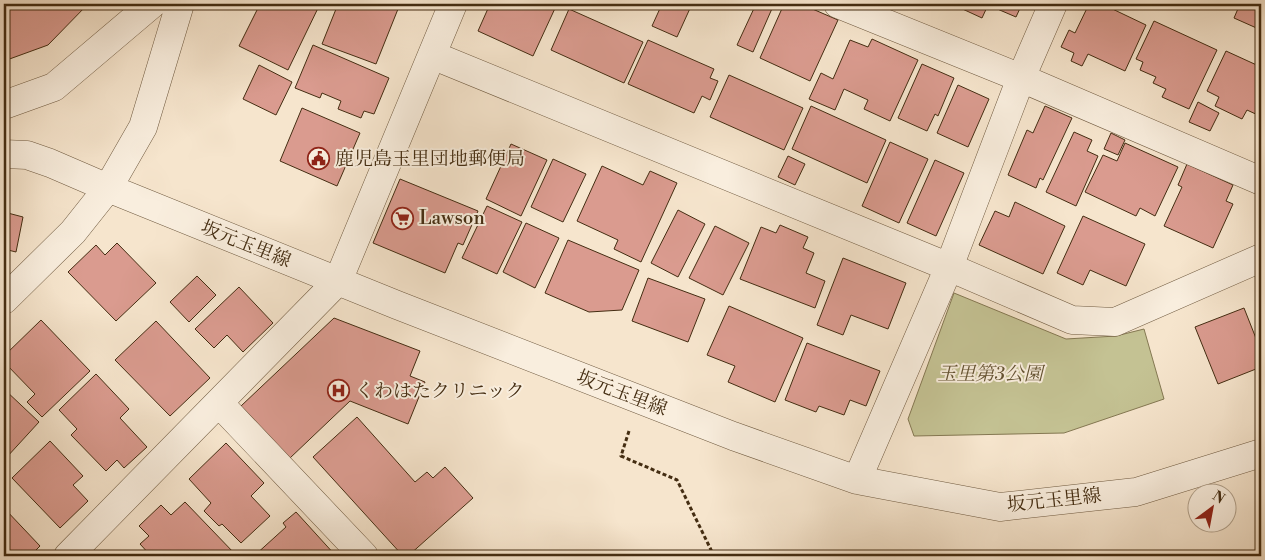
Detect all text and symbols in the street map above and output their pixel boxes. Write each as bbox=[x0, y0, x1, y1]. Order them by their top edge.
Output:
public building icon: 鹿児島玉里団地郵便局 bbox=[307, 147, 331, 171]
place label: 鹿児島玉里団地郵便局 bbox=[335, 147, 525, 171]
supermarket icon: Lawson bbox=[391, 206, 415, 230]
place label: Lawson bbox=[419, 206, 485, 230]
street label: 坂元玉里線 bbox=[197, 215, 295, 273]
park label: 玉里第3公園 bbox=[937, 362, 1046, 386]
street label: 坂元玉里線 bbox=[573, 365, 671, 421]
hospital icon: くわはたクリニック bbox=[327, 379, 351, 403]
place label: くわはたクリニック bbox=[355, 379, 525, 403]
north arrow bbox=[1188, 482, 1238, 532]
street label: 坂元玉里線 bbox=[1005, 483, 1103, 517]
text: N bbox=[1209, 487, 1228, 508]

